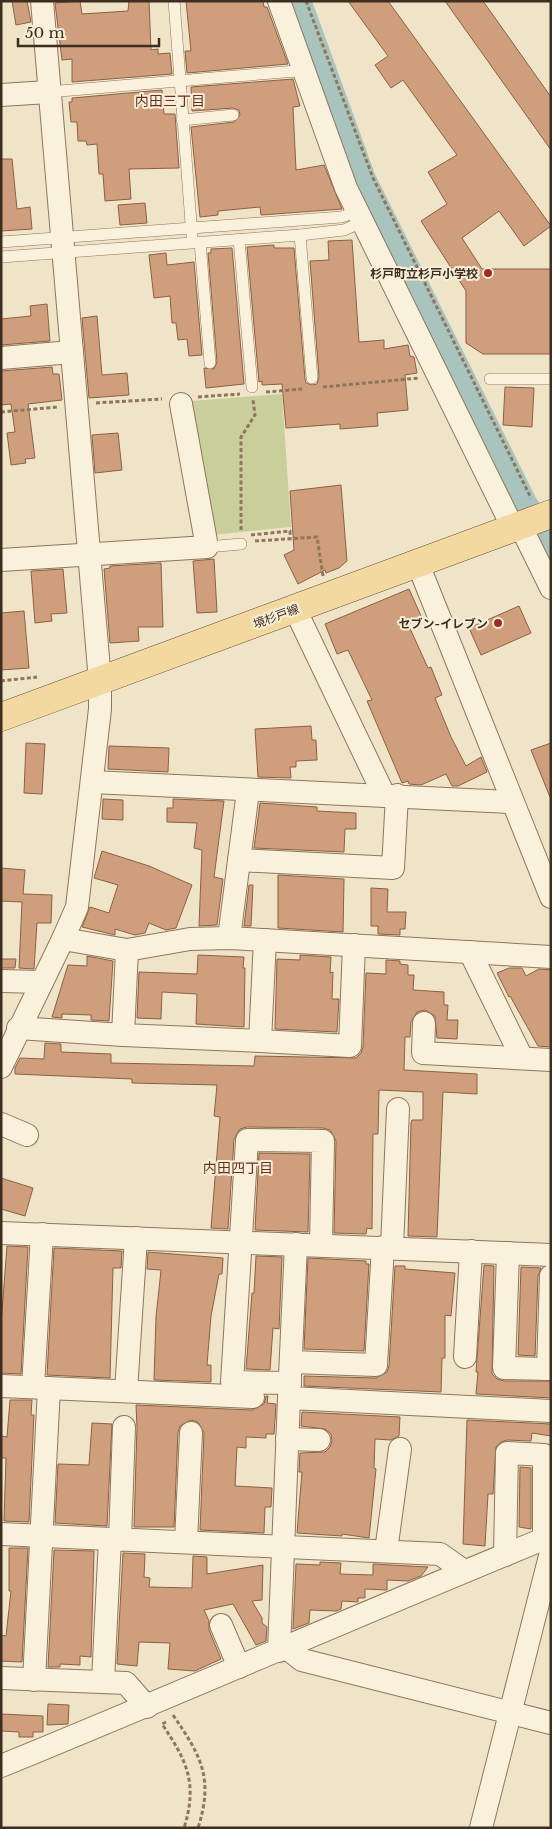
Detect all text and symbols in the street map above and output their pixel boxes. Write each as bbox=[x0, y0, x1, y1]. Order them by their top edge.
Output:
scale bar bbox=[18, 15, 159, 47]
text: 50 m bbox=[25, 23, 65, 42]
district label: 内田三丁目 bbox=[135, 92, 205, 110]
place label: 杉戸町立杉戸小学校 bbox=[370, 266, 478, 281]
marker: 杉戸町立杉戸小学校 bbox=[482, 267, 494, 279]
street label: 境杉戸線 bbox=[251, 601, 301, 631]
place label: セブン-イレブン bbox=[399, 616, 488, 631]
marker: セブン-イレブン bbox=[492, 617, 504, 629]
district label: 内田四丁目 bbox=[203, 1159, 273, 1177]

